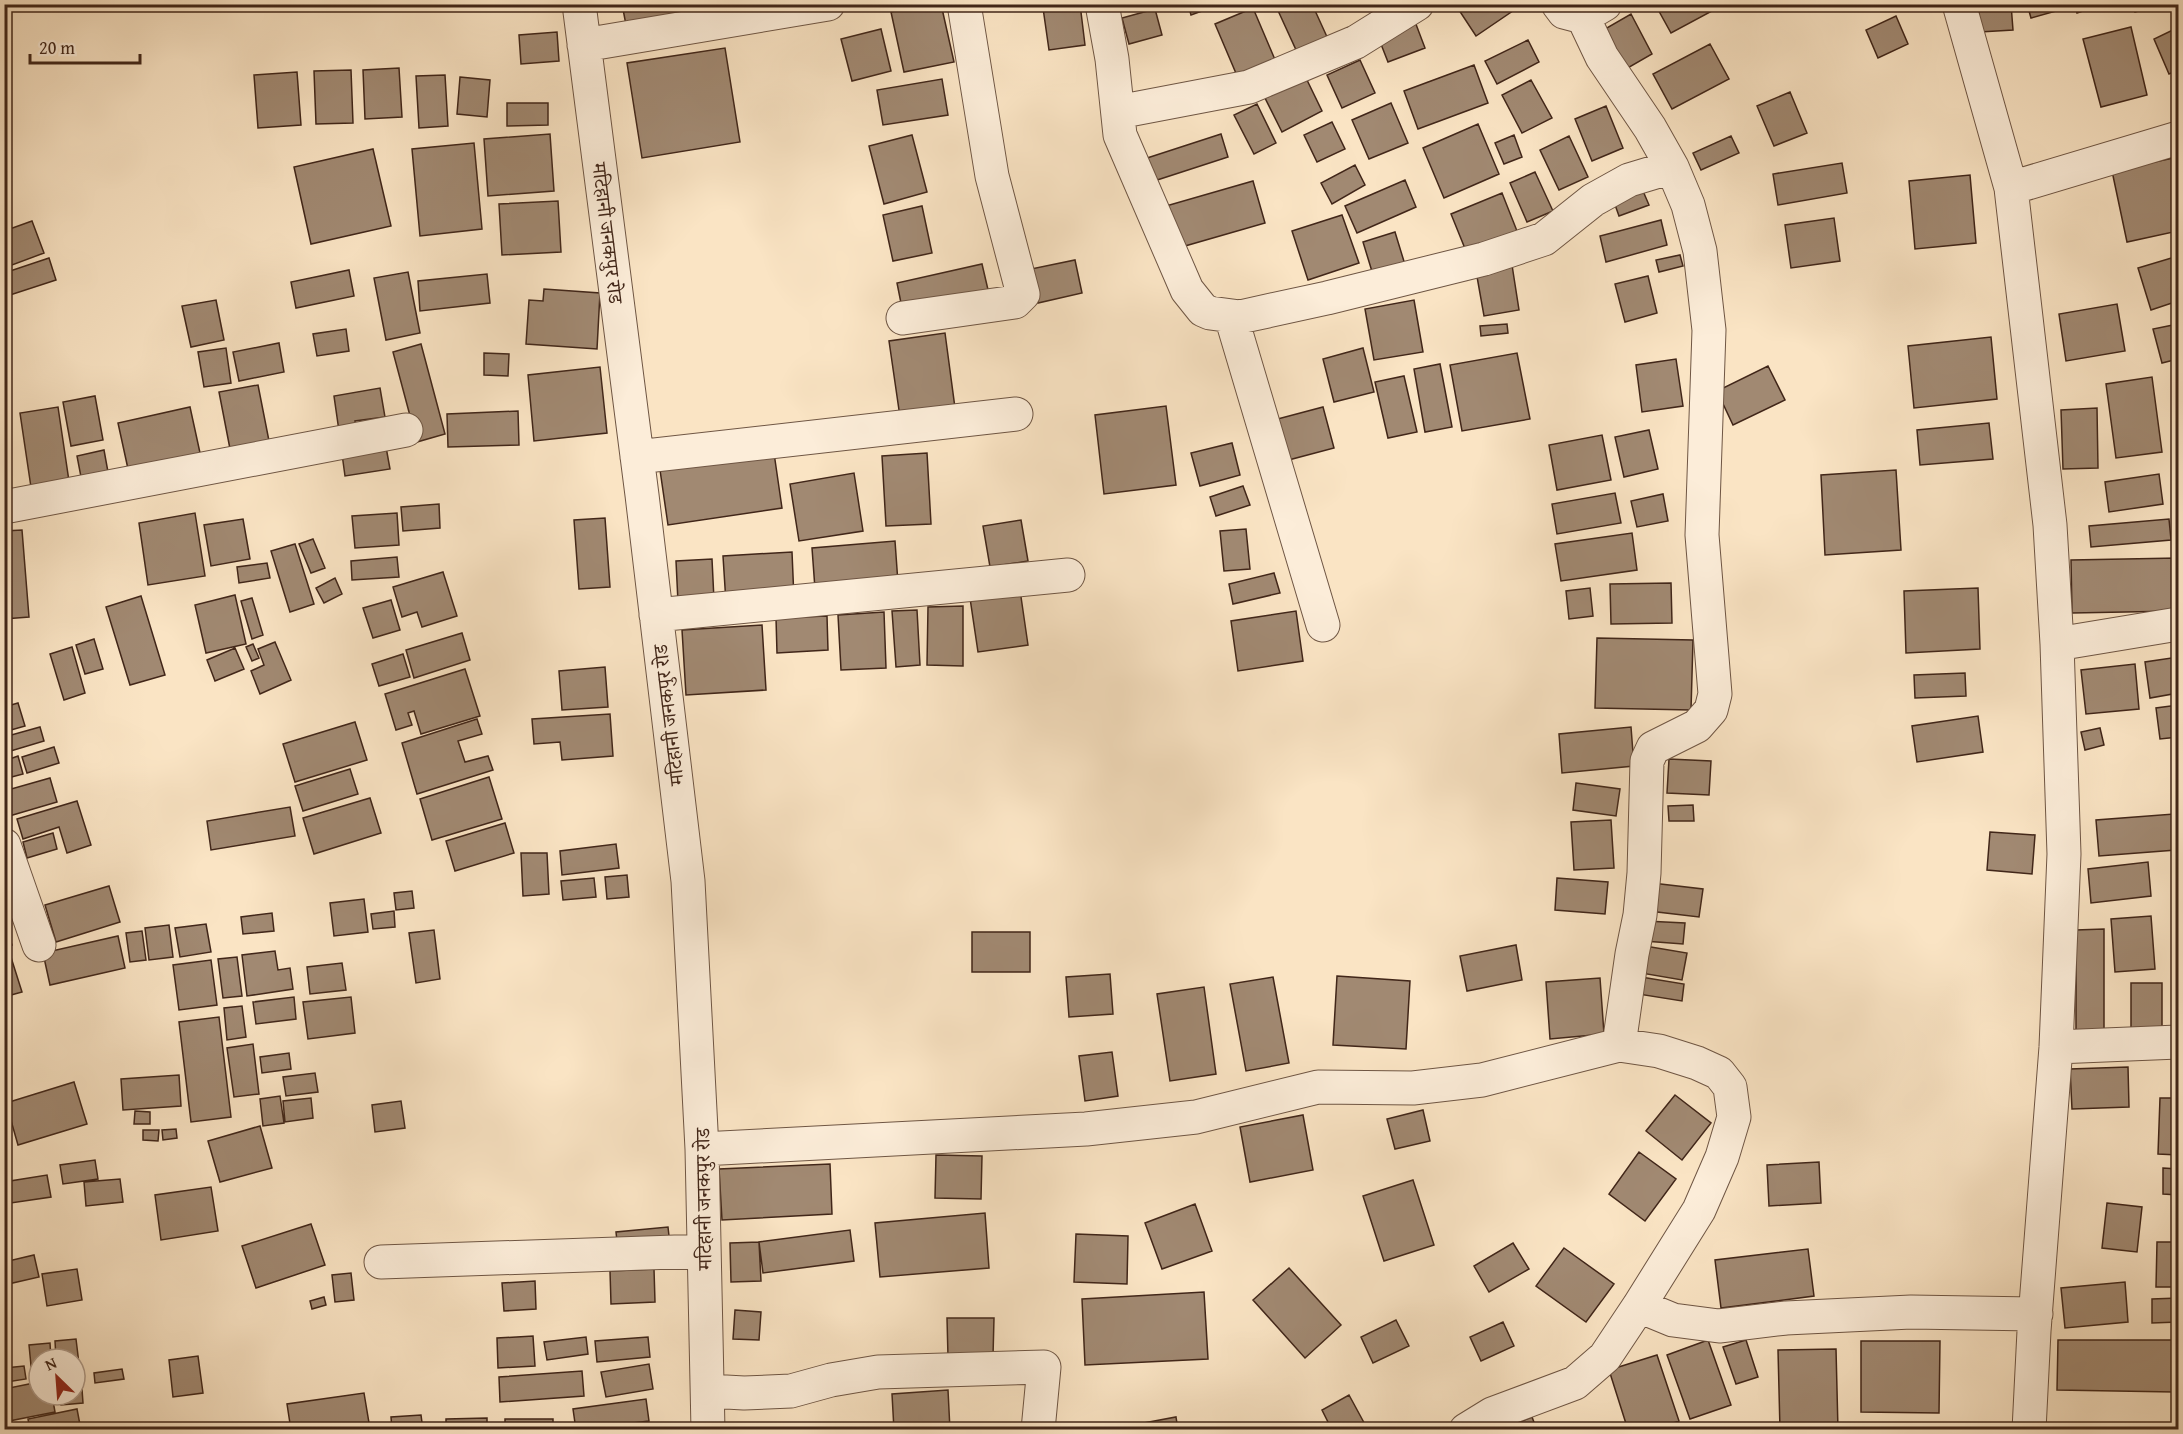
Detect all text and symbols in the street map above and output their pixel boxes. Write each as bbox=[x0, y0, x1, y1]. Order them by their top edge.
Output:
scale bar bbox=[30, 27, 140, 65]
text: 20 m bbox=[39, 34, 75, 61]
street label: मटिहानी जनकपुर रोड bbox=[585, 160, 631, 307]
street label: मटिहानी जनकपुर रोड bbox=[645, 641, 691, 788]
street label: मटिहानी जनकपुर रोड bbox=[687, 1126, 719, 1271]
north arrow bbox=[27, 1347, 87, 1407]
text: N bbox=[41, 1350, 61, 1377]

